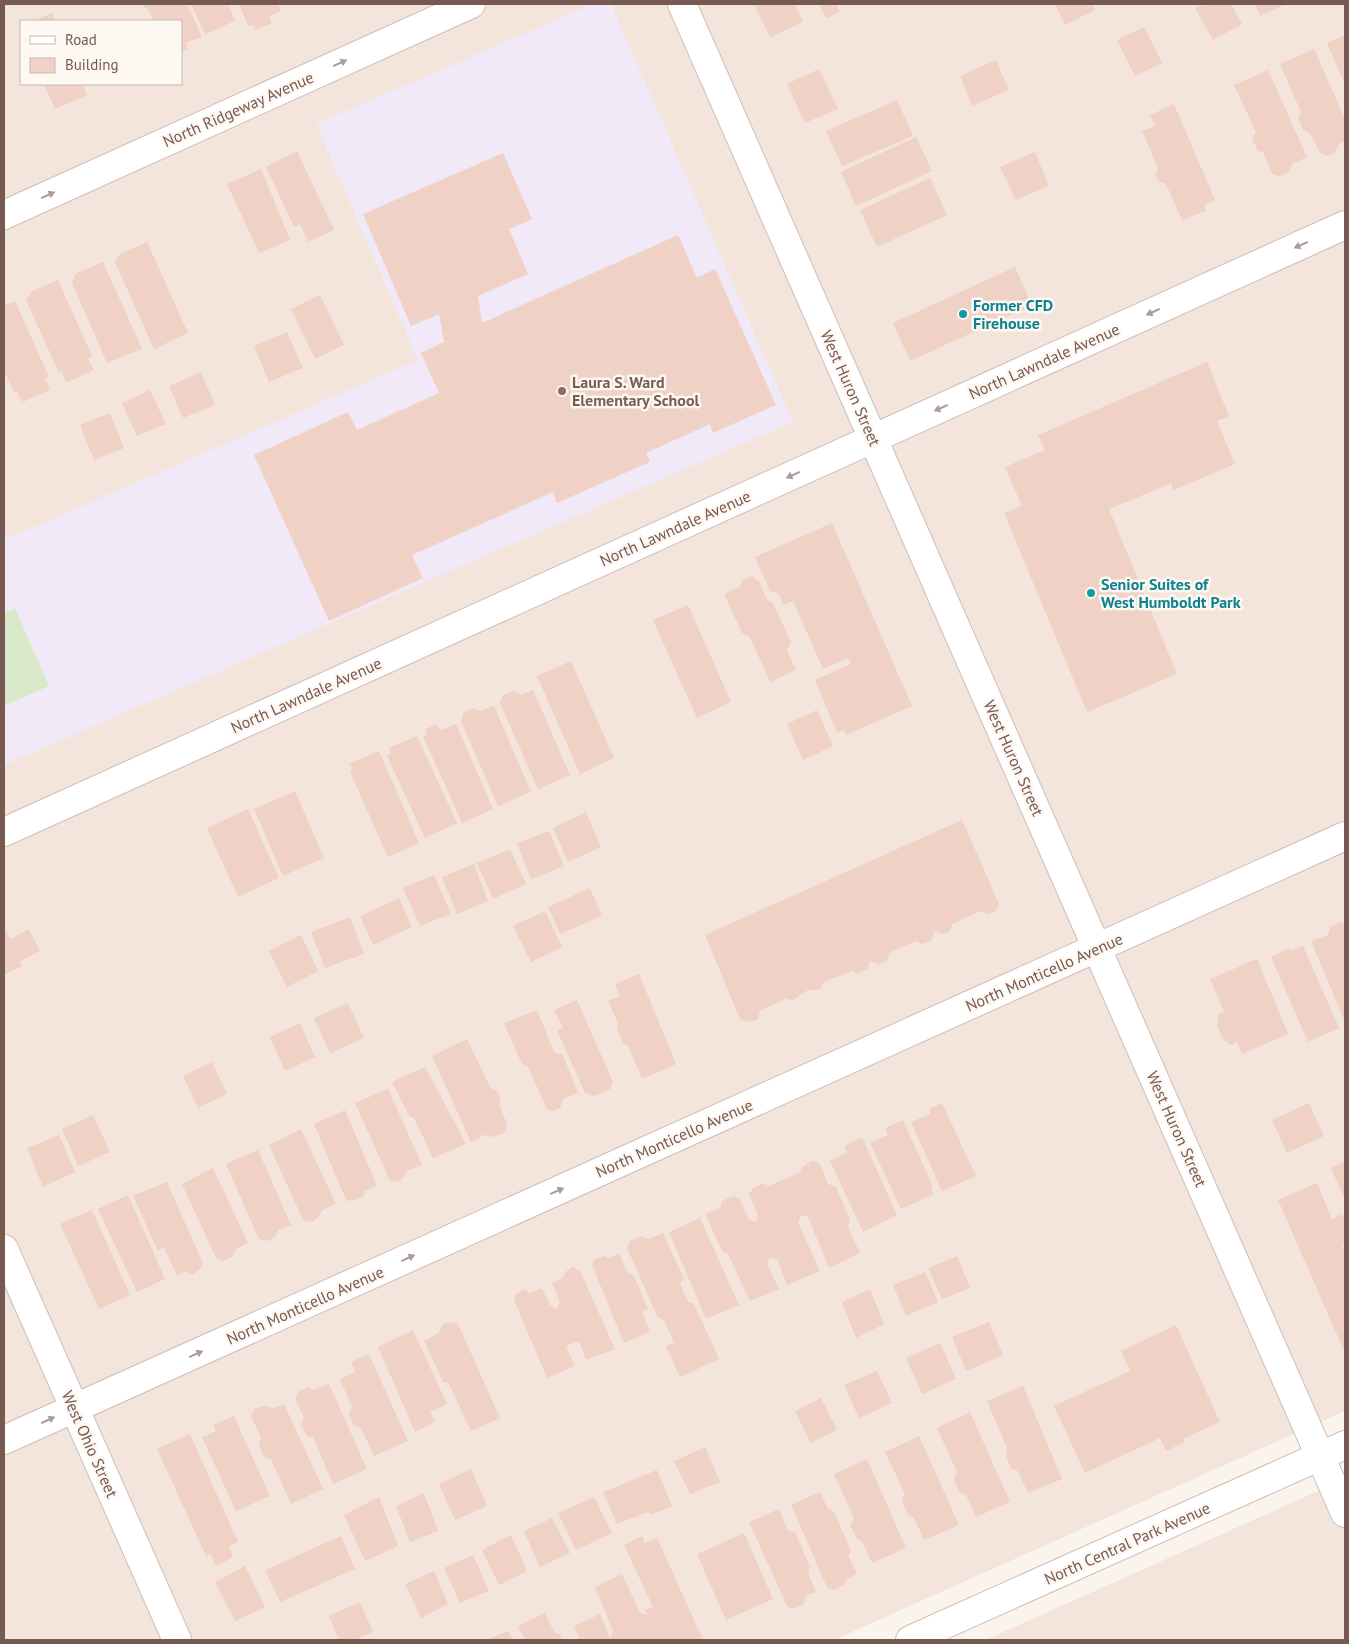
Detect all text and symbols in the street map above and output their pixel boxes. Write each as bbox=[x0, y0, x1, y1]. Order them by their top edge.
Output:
legend bbox=[20, 20, 182, 85]
text: Road bbox=[65, 30, 97, 49]
text: Building bbox=[65, 55, 119, 74]
one-way arrow bbox=[333, 59, 347, 67]
street label: North Ridgeway Avenue bbox=[159, 67, 317, 151]
one-way arrow bbox=[41, 190, 55, 198]
one-way arrow bbox=[1294, 241, 1308, 249]
place label: Former CFD Firehouse bbox=[973, 295, 1053, 333]
marker: Former CFD Firehouse bbox=[957, 308, 969, 320]
one-way arrow bbox=[1146, 308, 1160, 316]
street label: North Lawndale Avenue bbox=[965, 319, 1123, 403]
street label: West Huron Street bbox=[817, 327, 886, 449]
place label: Laura S. Ward Elementary School bbox=[572, 372, 699, 410]
marker: Laura S. Ward Elementary School bbox=[556, 385, 568, 397]
one-way arrow bbox=[934, 404, 948, 412]
one-way arrow bbox=[786, 471, 800, 479]
street label: North Lawndale Avenue bbox=[596, 486, 754, 570]
place label: Senior Suites of West Humboldt Park bbox=[1101, 574, 1241, 612]
marker: Senior Suites of West Humboldt Park bbox=[1085, 587, 1097, 599]
street label: North Lawndale Avenue bbox=[227, 653, 385, 737]
street label: West Huron Street bbox=[980, 697, 1049, 819]
street label: North Monticello Avenue bbox=[962, 928, 1126, 1016]
street label: West Huron Street bbox=[1143, 1068, 1212, 1190]
street label: North Monticello Avenue bbox=[592, 1094, 756, 1182]
one-way arrow bbox=[550, 1187, 564, 1195]
one-way arrow bbox=[401, 1254, 415, 1262]
street label: North Monticello Avenue bbox=[223, 1261, 387, 1349]
one-way arrow bbox=[189, 1349, 203, 1357]
street label: West Ohio Street bbox=[58, 1387, 123, 1501]
one-way arrow bbox=[41, 1416, 55, 1424]
street label: North Central Park Avenue bbox=[1041, 1497, 1213, 1589]

